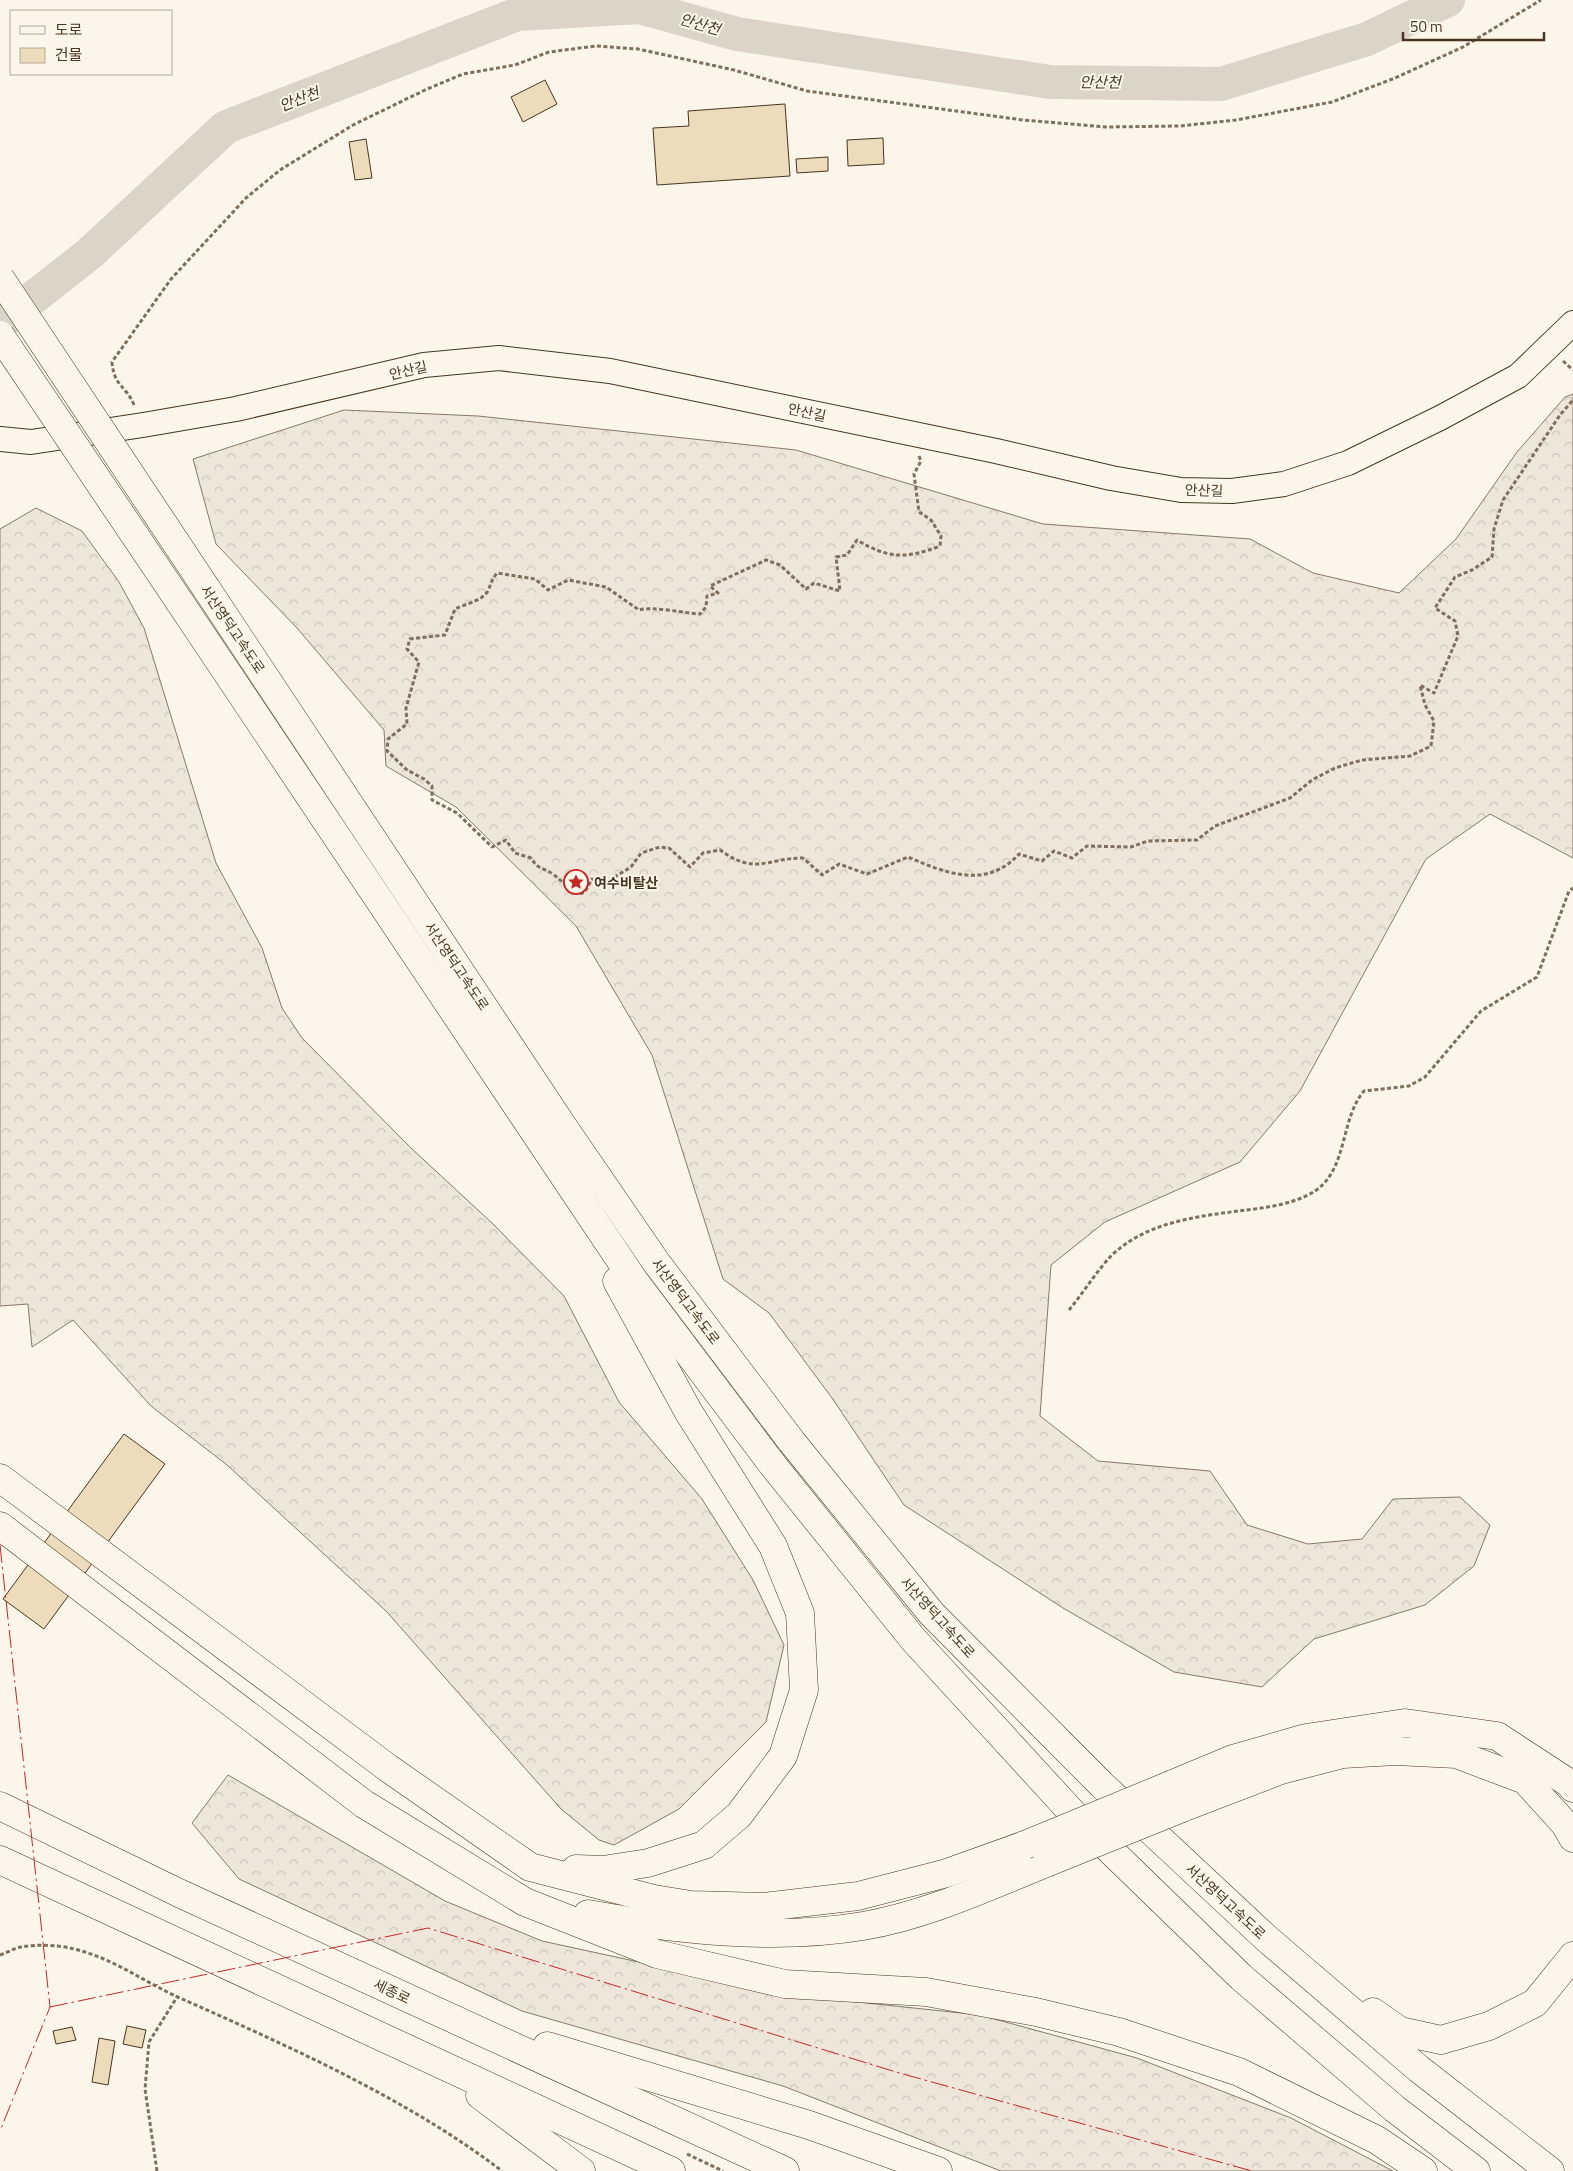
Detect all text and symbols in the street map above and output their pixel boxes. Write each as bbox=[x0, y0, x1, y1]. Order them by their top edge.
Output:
water label: 안산천 bbox=[677, 7, 725, 41]
legend bbox=[10, 10, 172, 75]
scale bar bbox=[1403, 10, 1544, 42]
text: 50 m bbox=[1410, 15, 1443, 38]
text: 도로 bbox=[55, 18, 83, 41]
text: 건물 bbox=[55, 43, 83, 66]
water label: 안산천 bbox=[1079, 70, 1123, 94]
water label: 안산천 bbox=[276, 80, 324, 117]
street label: 안산길 bbox=[387, 355, 429, 385]
street label: 안산길 bbox=[786, 398, 828, 426]
street label: 안산길 bbox=[1184, 479, 1224, 501]
street label: 서산영덕고속도로 bbox=[195, 580, 271, 678]
place icon: 여수비탈산 bbox=[563, 869, 589, 895]
place label: 여수비탈산 bbox=[594, 872, 659, 893]
street label: 서산영덕고속도로 bbox=[419, 917, 495, 1015]
street label: 서산영덕고속도로 bbox=[647, 1254, 725, 1349]
street label: 서산영덕고속도로 bbox=[896, 1572, 980, 1662]
street label: 서산영덕고속도로 bbox=[1181, 1858, 1271, 1944]
street label: 세종로 bbox=[370, 1973, 414, 2009]

